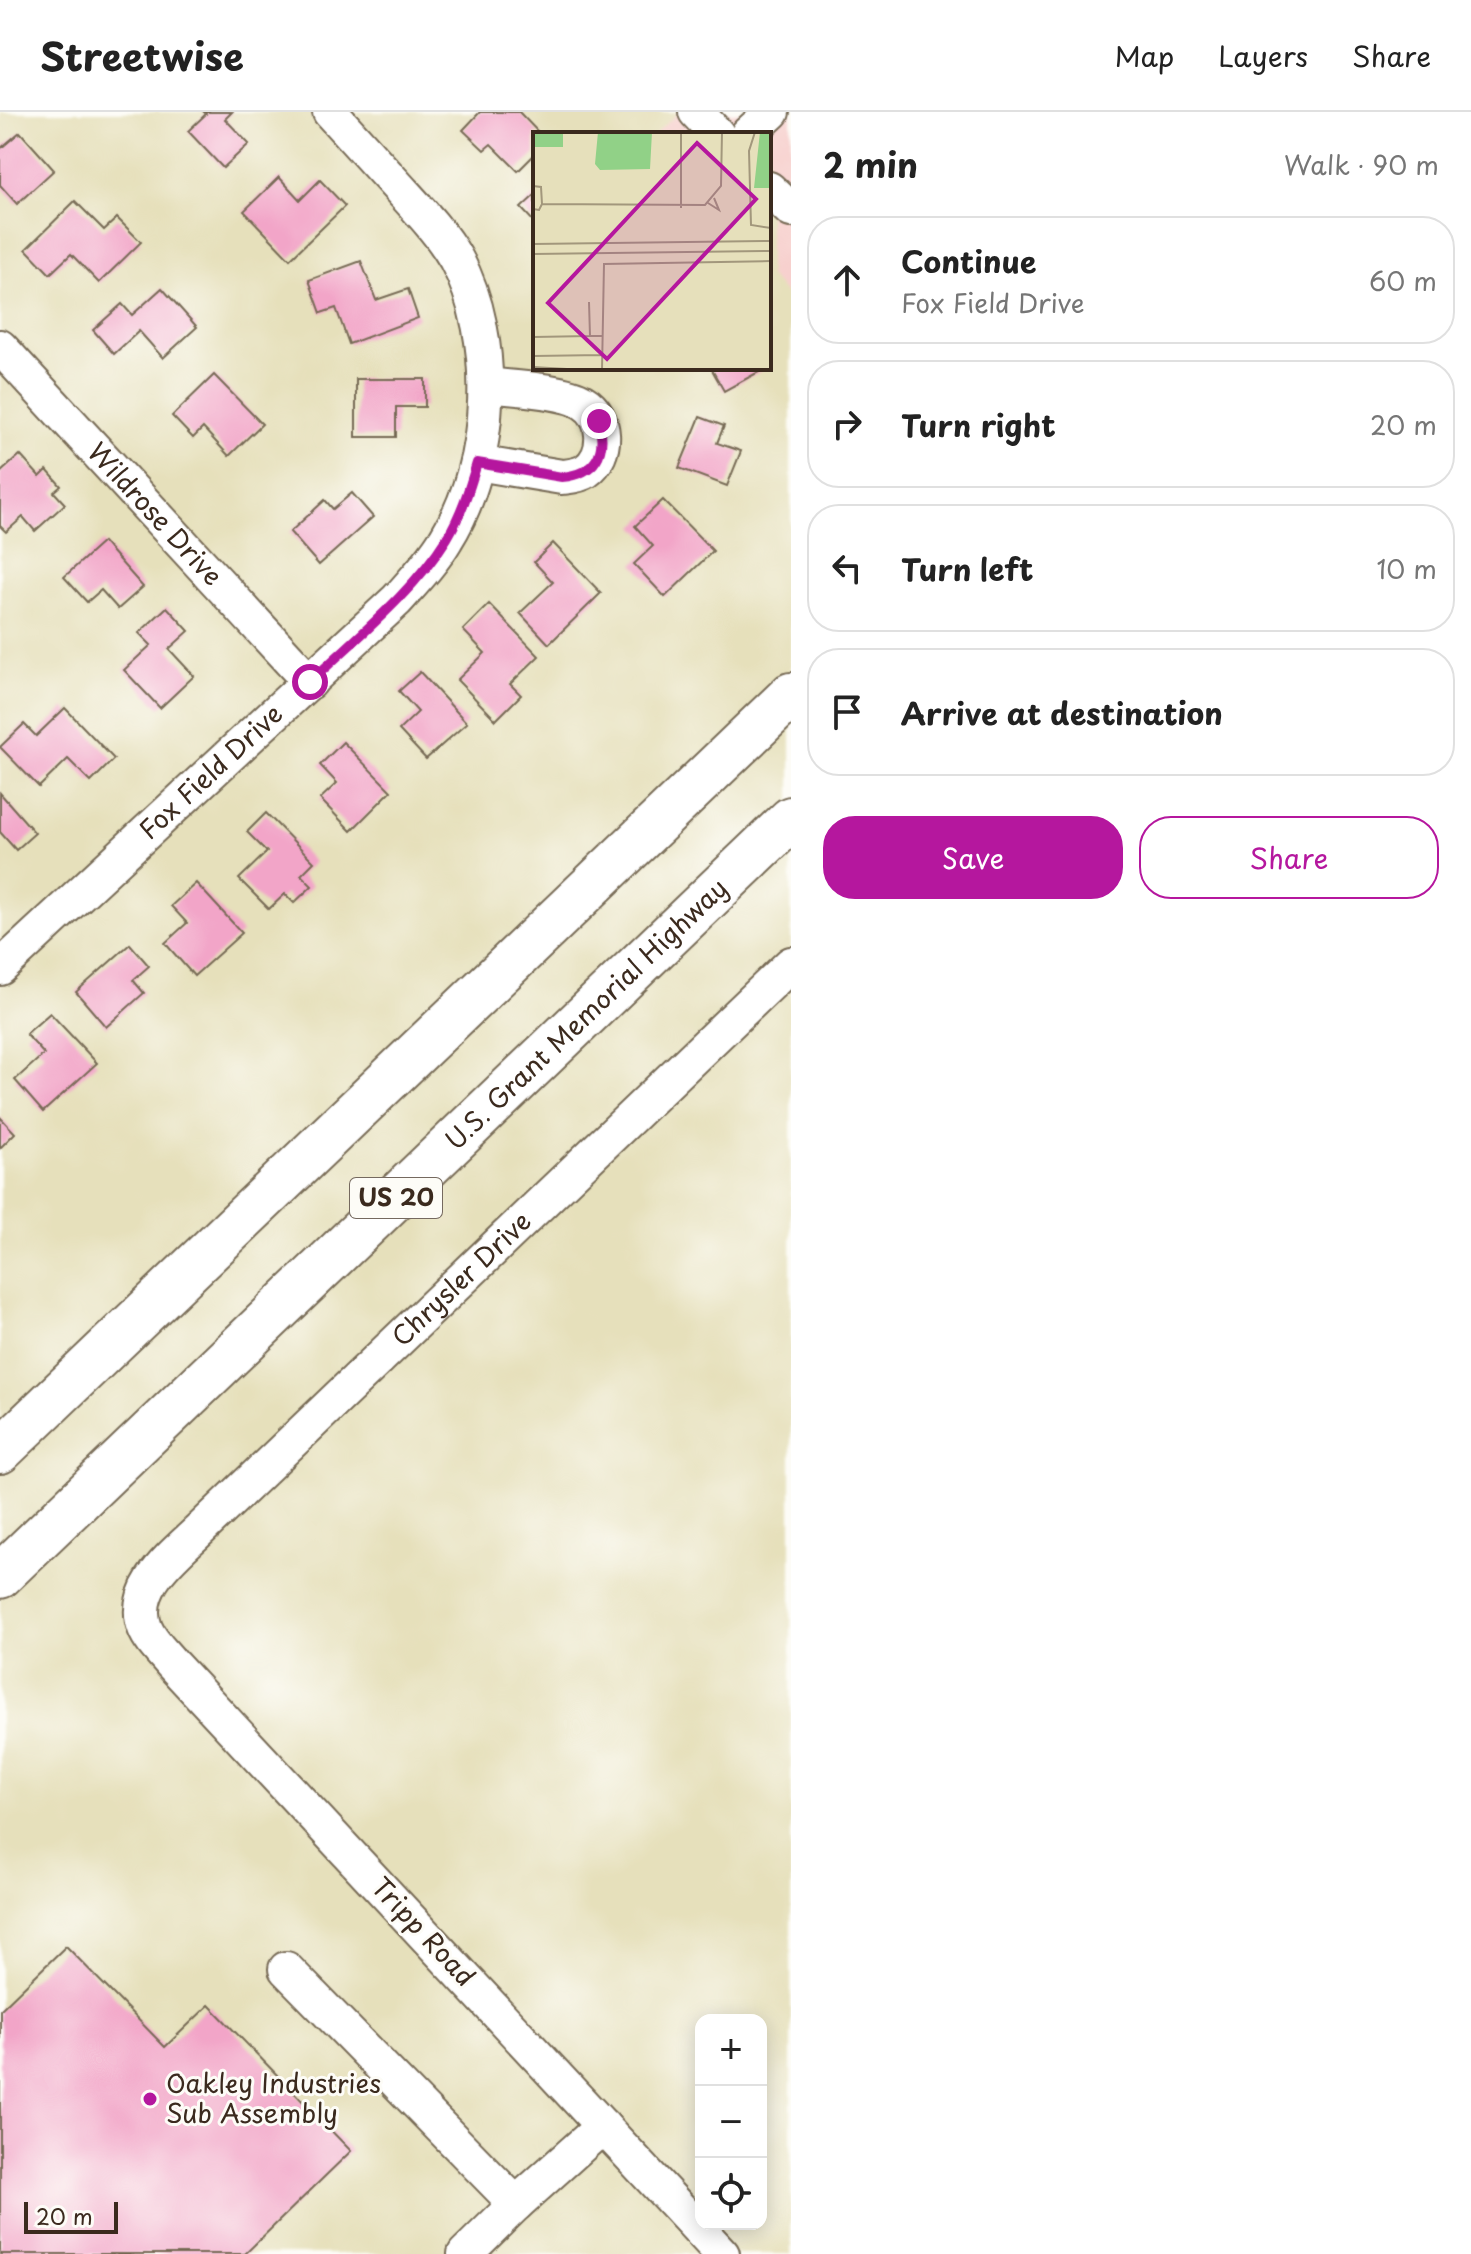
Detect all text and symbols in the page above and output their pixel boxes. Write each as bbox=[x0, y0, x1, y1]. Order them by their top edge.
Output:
text: Streetwise bbox=[40, 27, 244, 84]
text: Map bbox=[1114, 34, 1174, 77]
text: Layers bbox=[1218, 34, 1308, 77]
text: Share bbox=[1352, 34, 1431, 77]
inset map bbox=[533, 132, 771, 370]
text: 2 min bbox=[823, 138, 918, 190]
text: Walk · 90 m bbox=[1284, 145, 1439, 184]
text: Continue bbox=[901, 238, 1036, 283]
icon: ahead bbox=[825, 258, 869, 302]
text: 60 m bbox=[1369, 261, 1437, 300]
text: Fox Field Drive bbox=[901, 283, 1085, 322]
icon: right bbox=[825, 402, 869, 446]
text: Turn right bbox=[901, 402, 1056, 447]
route end bbox=[581, 403, 617, 439]
text: 20 m bbox=[1370, 405, 1437, 444]
street label: Wildrose Drive bbox=[79, 433, 232, 594]
icon: left bbox=[825, 546, 869, 590]
text: Turn left bbox=[901, 546, 1033, 591]
text: 10 m bbox=[1376, 549, 1437, 588]
route start bbox=[292, 664, 328, 700]
icon: arrive bbox=[825, 690, 869, 734]
text: Arrive at destination bbox=[901, 690, 1223, 735]
street label: Fox Field Drive bbox=[130, 694, 291, 848]
button: Save bbox=[823, 816, 1123, 899]
button: Share bbox=[1139, 816, 1439, 899]
street label: U.S. Grant Memorial Highway bbox=[436, 869, 736, 1158]
road number: US 20 bbox=[350, 1178, 442, 1218]
street label: Chrysler Drive bbox=[382, 1202, 539, 1355]
street label: Tripp Road bbox=[363, 1868, 485, 1994]
map controls bbox=[695, 2014, 767, 2230]
button: + bbox=[695, 2014, 767, 2086]
place label: Oakley Industries Sub Assembly bbox=[166, 2063, 381, 2132]
button: − bbox=[695, 2086, 767, 2158]
marker: Oakley Industries Sub Assembly bbox=[141, 2090, 159, 2108]
button: locate bbox=[695, 2158, 767, 2230]
scale bar bbox=[24, 2198, 118, 2234]
text: 20 m bbox=[36, 2199, 93, 2232]

